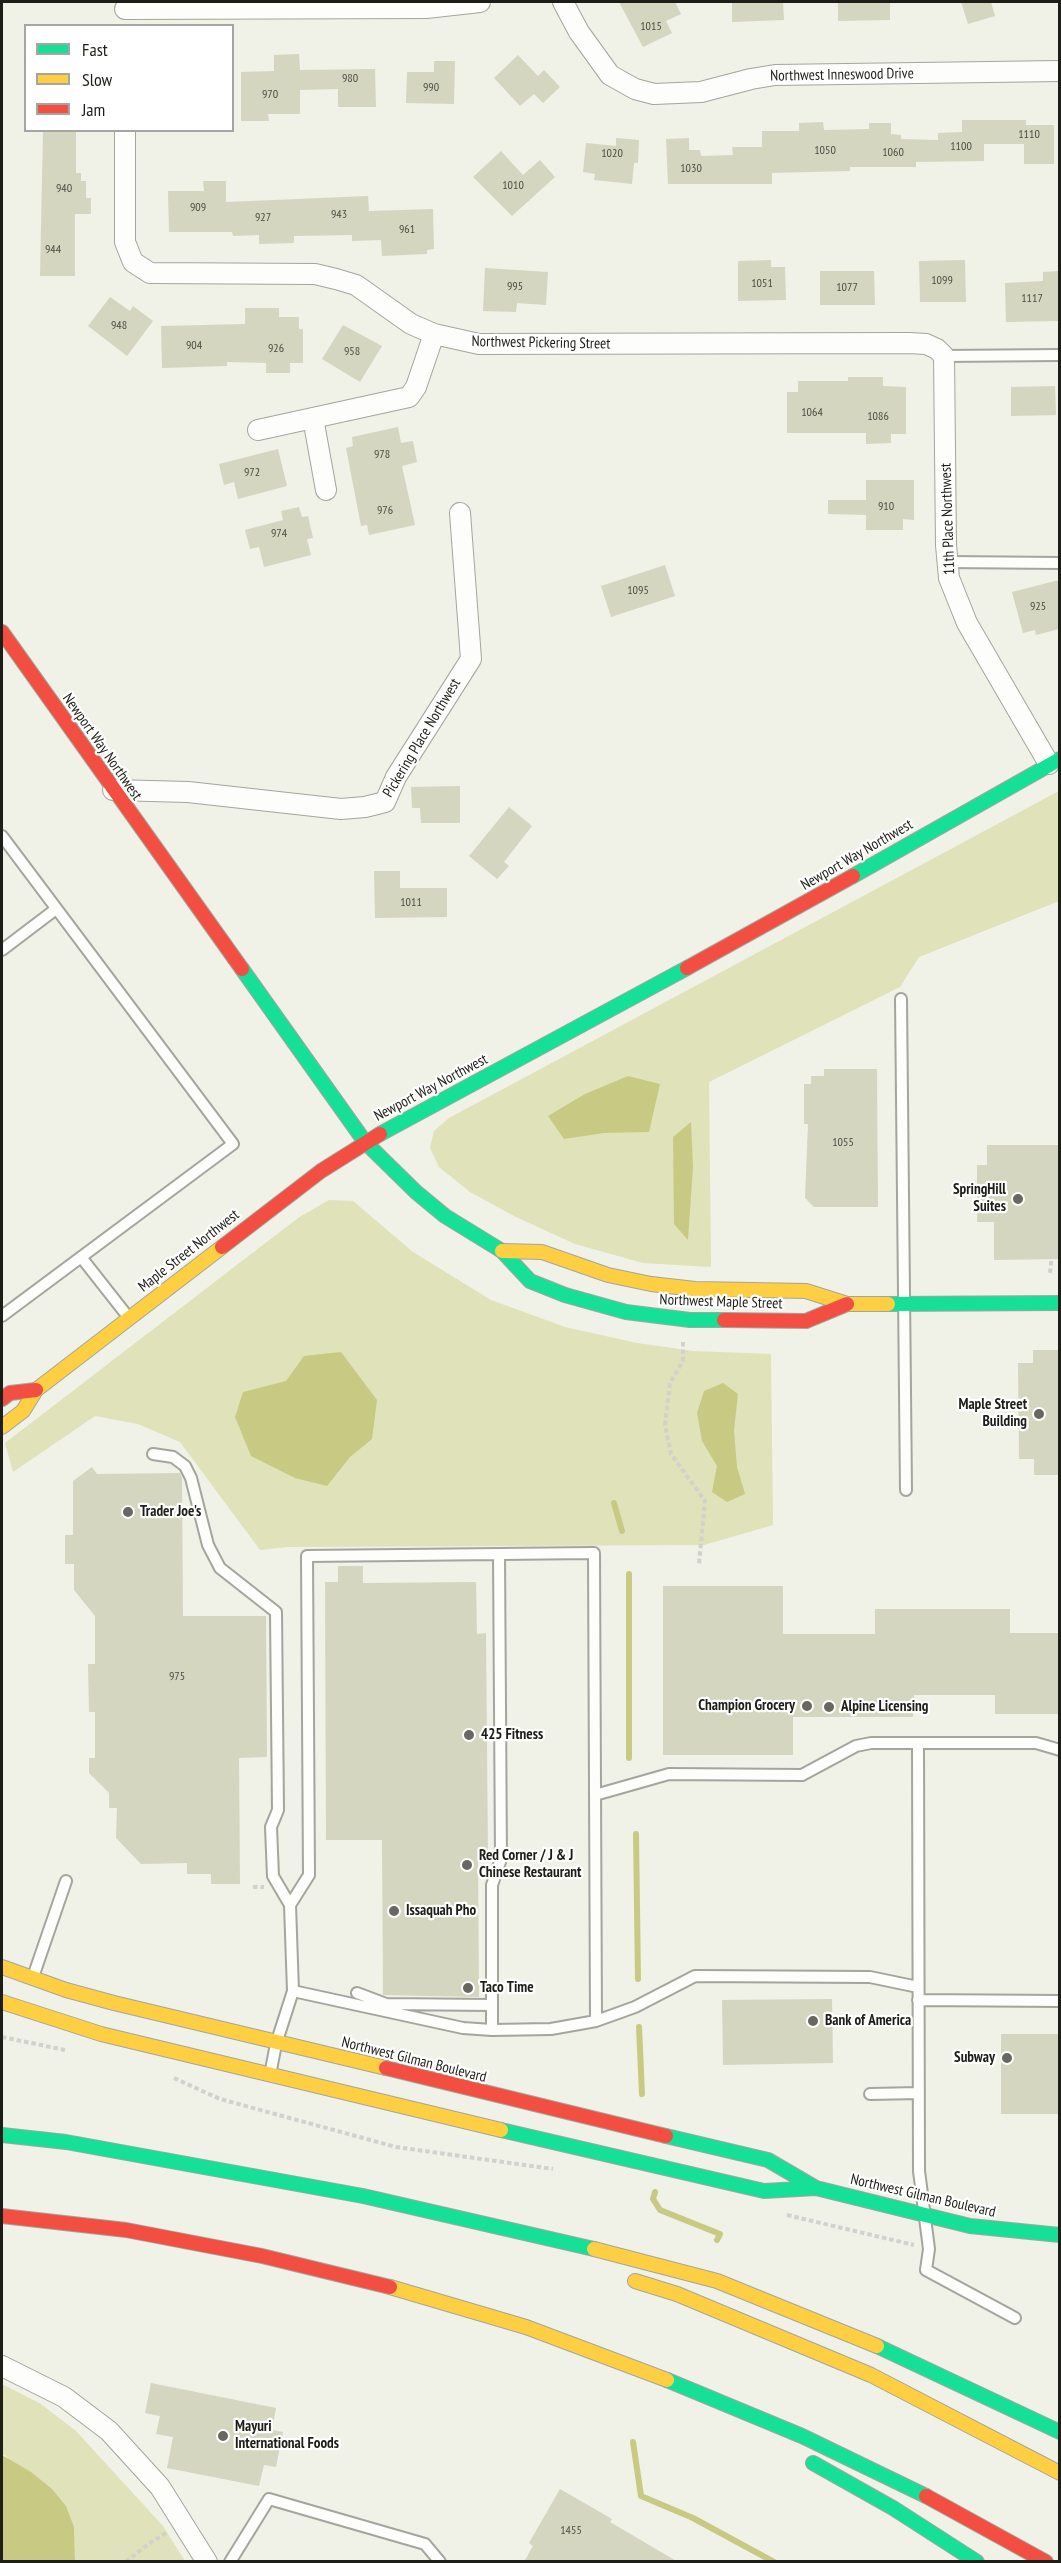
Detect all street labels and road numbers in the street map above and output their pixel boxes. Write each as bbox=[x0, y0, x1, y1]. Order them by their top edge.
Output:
street label: Northwest Inneswood Drive bbox=[770, 65, 914, 85]
street label: Northwest Pickering Street bbox=[471, 333, 611, 353]
street label: 11th Place Northwest bbox=[937, 463, 959, 575]
street label: Pickering Place Northwest bbox=[379, 675, 465, 801]
street label: Newport Way Northwest bbox=[58, 690, 146, 804]
street label: Newport Way Northwest bbox=[798, 816, 916, 894]
street label: Newport Way Northwest bbox=[371, 1050, 491, 1126]
street label: Maple Street Northwest bbox=[135, 1206, 243, 1296]
street label: Northwest Maple Street bbox=[659, 1291, 783, 1313]
street label: Northwest Gilman Boulevard bbox=[340, 2033, 488, 2087]
street label: Northwest Gilman Boulevard bbox=[849, 2171, 997, 2221]

